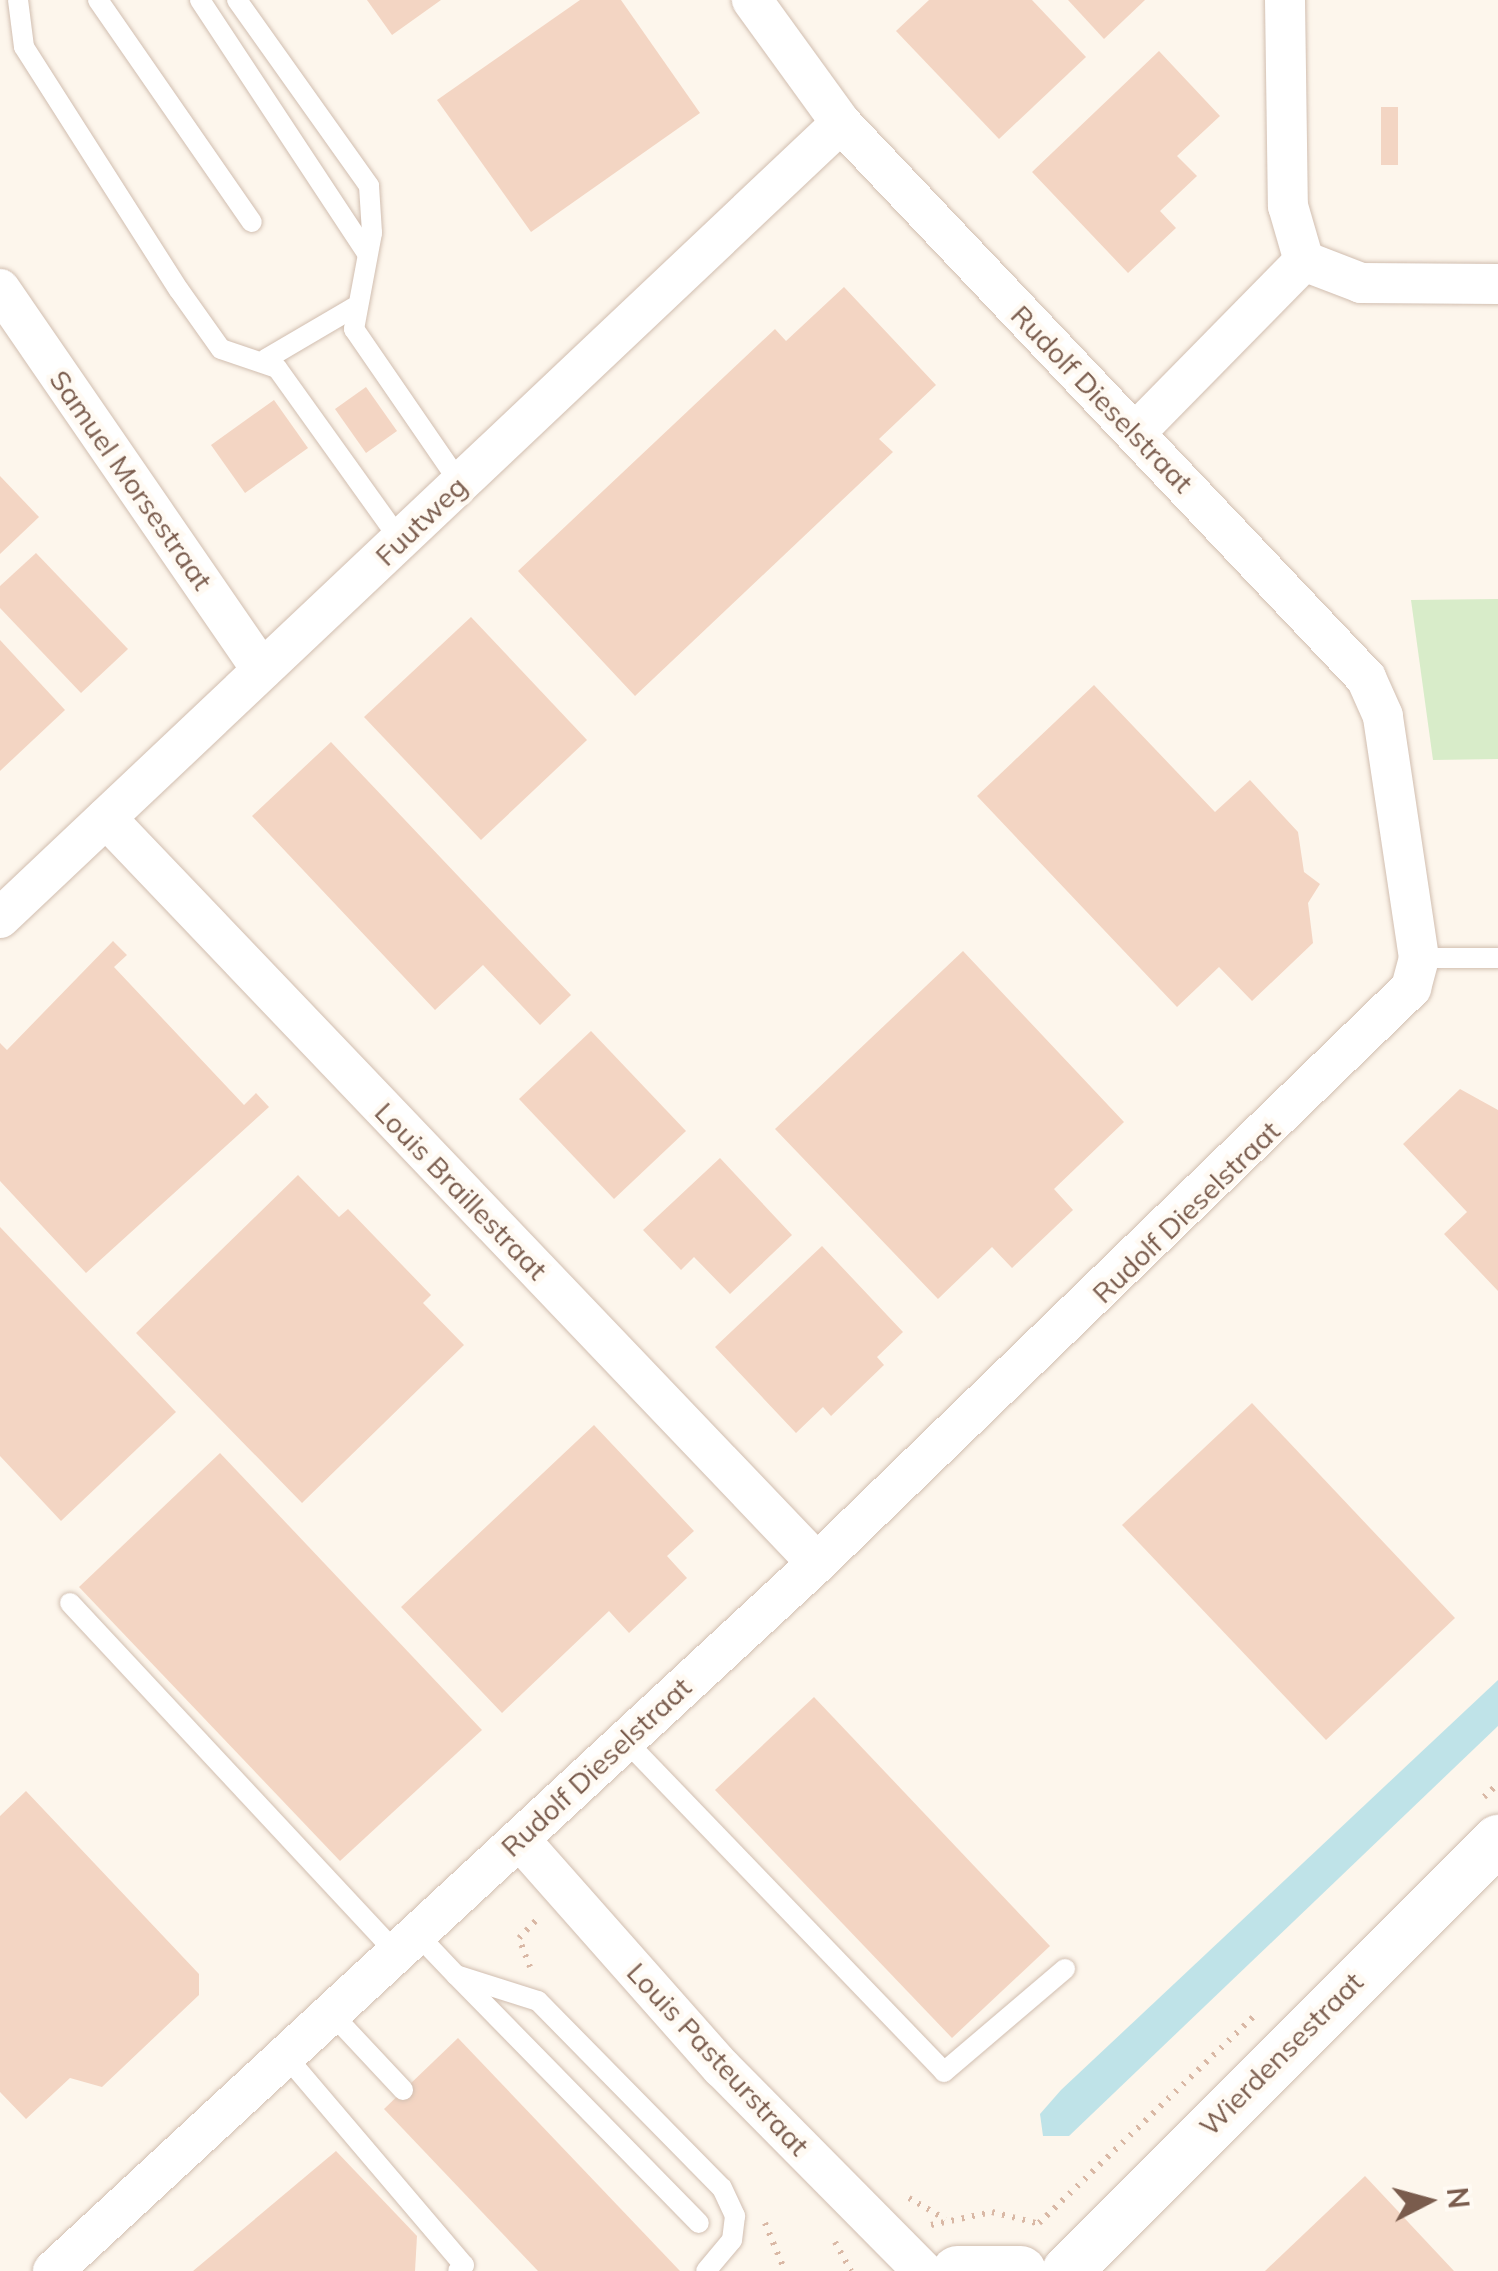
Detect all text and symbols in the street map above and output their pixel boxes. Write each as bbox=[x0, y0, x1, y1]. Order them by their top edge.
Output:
street label: Rudolf Dieselstraat bbox=[1004, 298, 1200, 500]
street label: Samuel Morsestraat bbox=[43, 364, 219, 596]
street label: Fuutweg bbox=[368, 469, 474, 573]
street label: Louis Braillestraat bbox=[368, 1095, 554, 1287]
street label: Rudolf Dieselstraat bbox=[1085, 1114, 1287, 1310]
street label: Rudolf Dieselstraat bbox=[494, 1670, 698, 1864]
street label: Louis Pasteurstraat bbox=[620, 1956, 816, 2162]
street label: Wierdensestraat bbox=[1192, 1965, 1370, 2143]
north arrow bbox=[1378, 2151, 1478, 2251]
text: N bbox=[1440, 2185, 1477, 2210]

